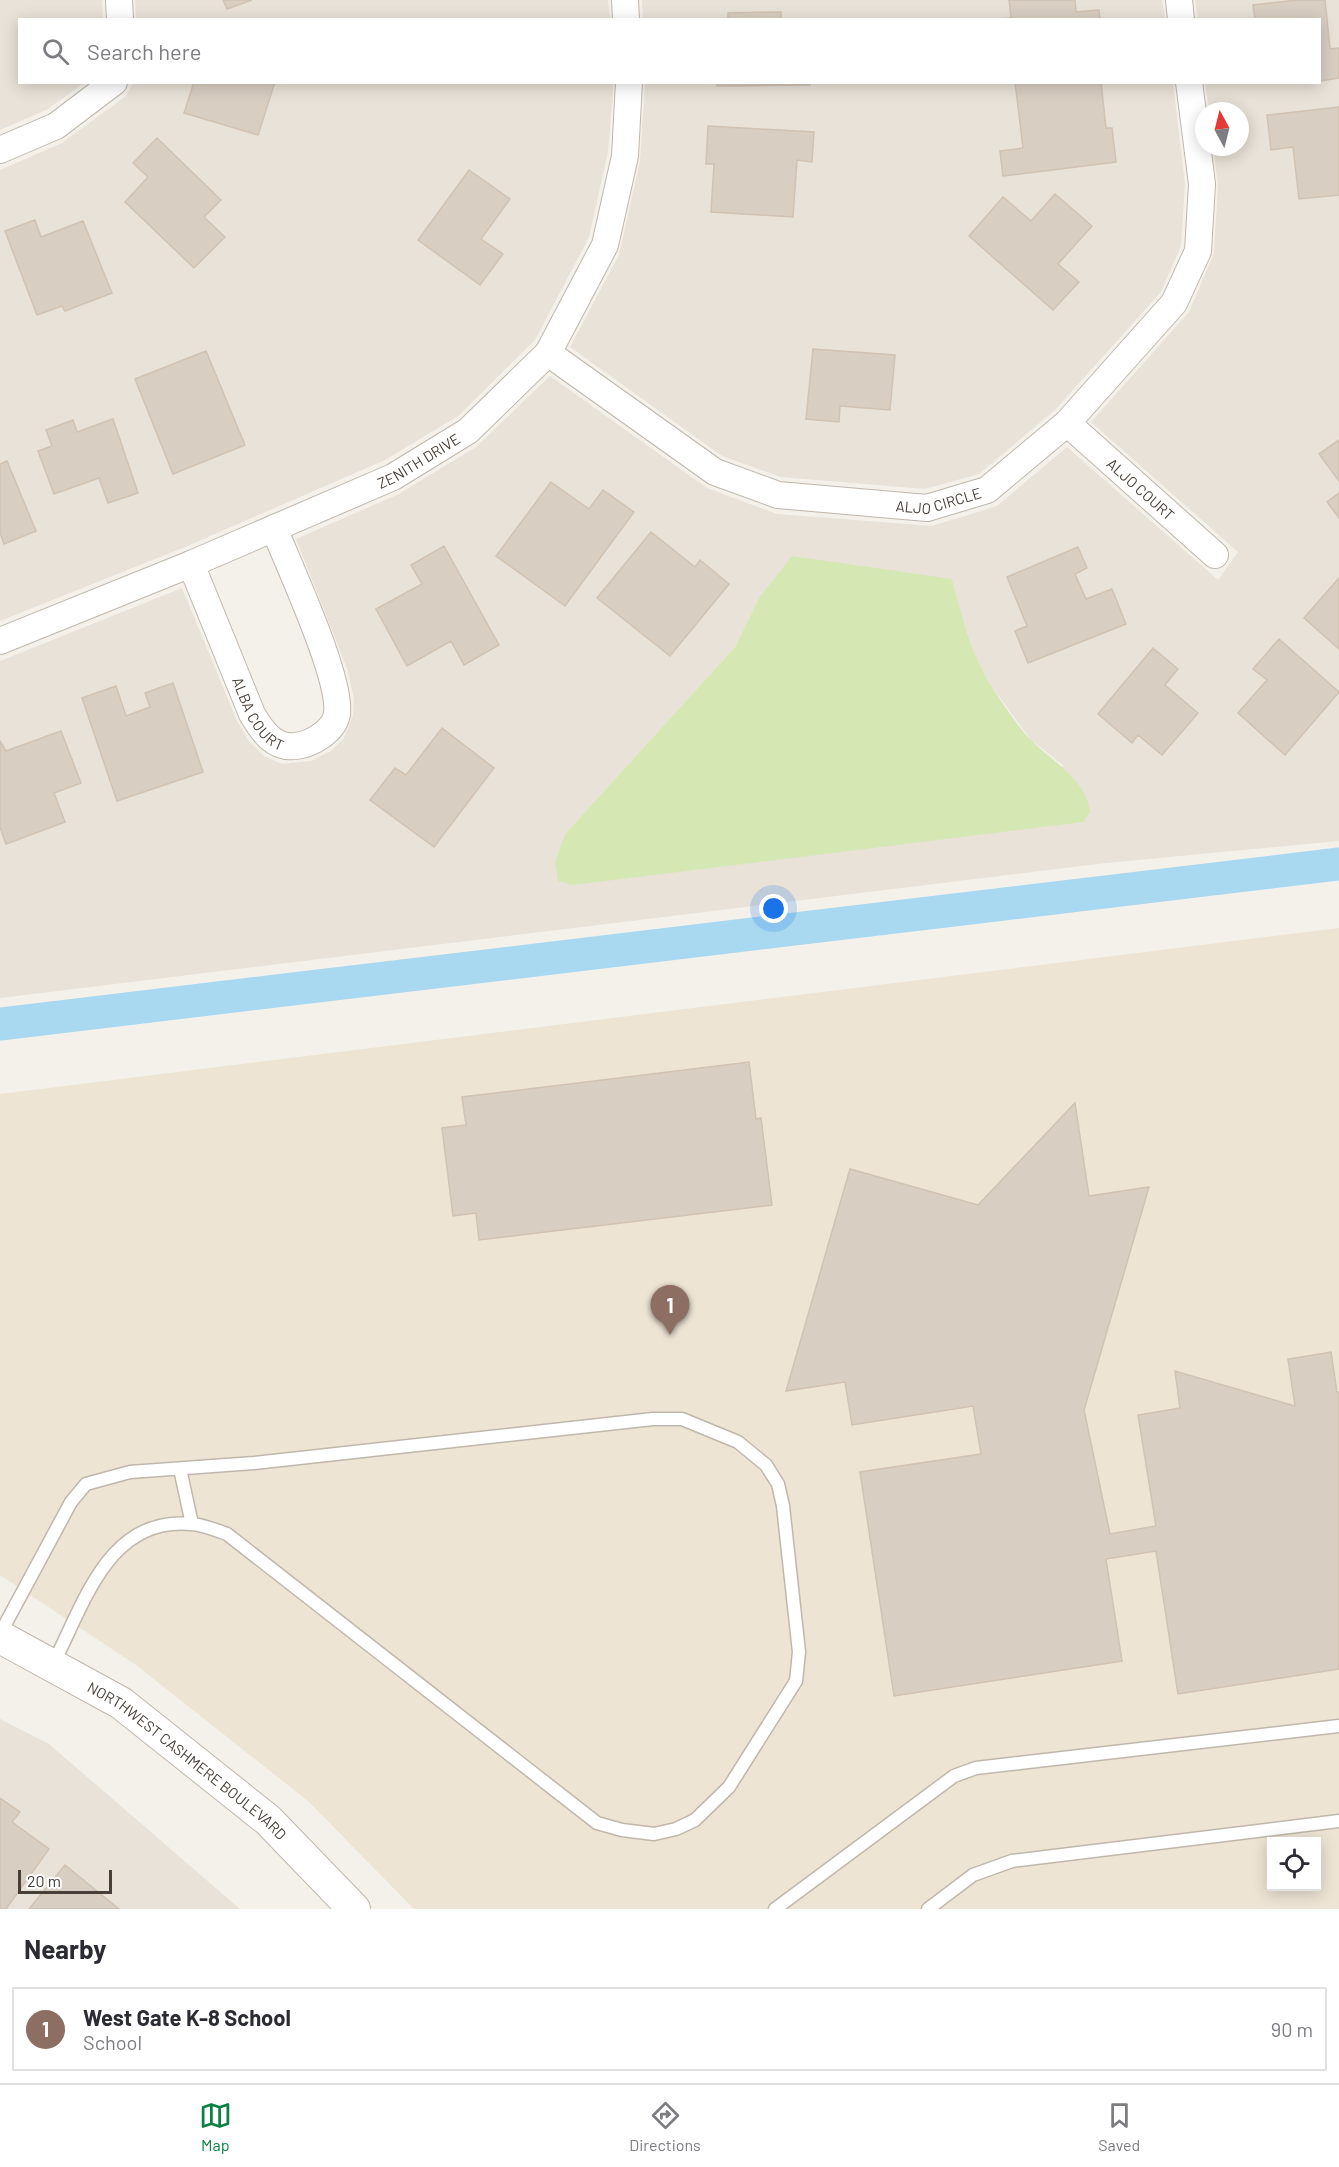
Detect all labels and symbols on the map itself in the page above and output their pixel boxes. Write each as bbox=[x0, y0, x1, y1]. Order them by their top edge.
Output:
north arrow bbox=[1195, 102, 1249, 156]
street label: ZENITH DRIVE bbox=[374, 429, 463, 492]
street label: ALJO COURT bbox=[1103, 454, 1178, 524]
street label: ALJO CIRCLE bbox=[895, 483, 983, 517]
street label: ALBA COURT bbox=[229, 674, 287, 754]
your location bbox=[759, 894, 788, 923]
pin: 1 bbox=[650, 1286, 690, 1335]
street label: NORTHWEST CASHMERE BOULEVARD bbox=[84, 1678, 291, 1843]
scale bar bbox=[18, 1867, 112, 1894]

